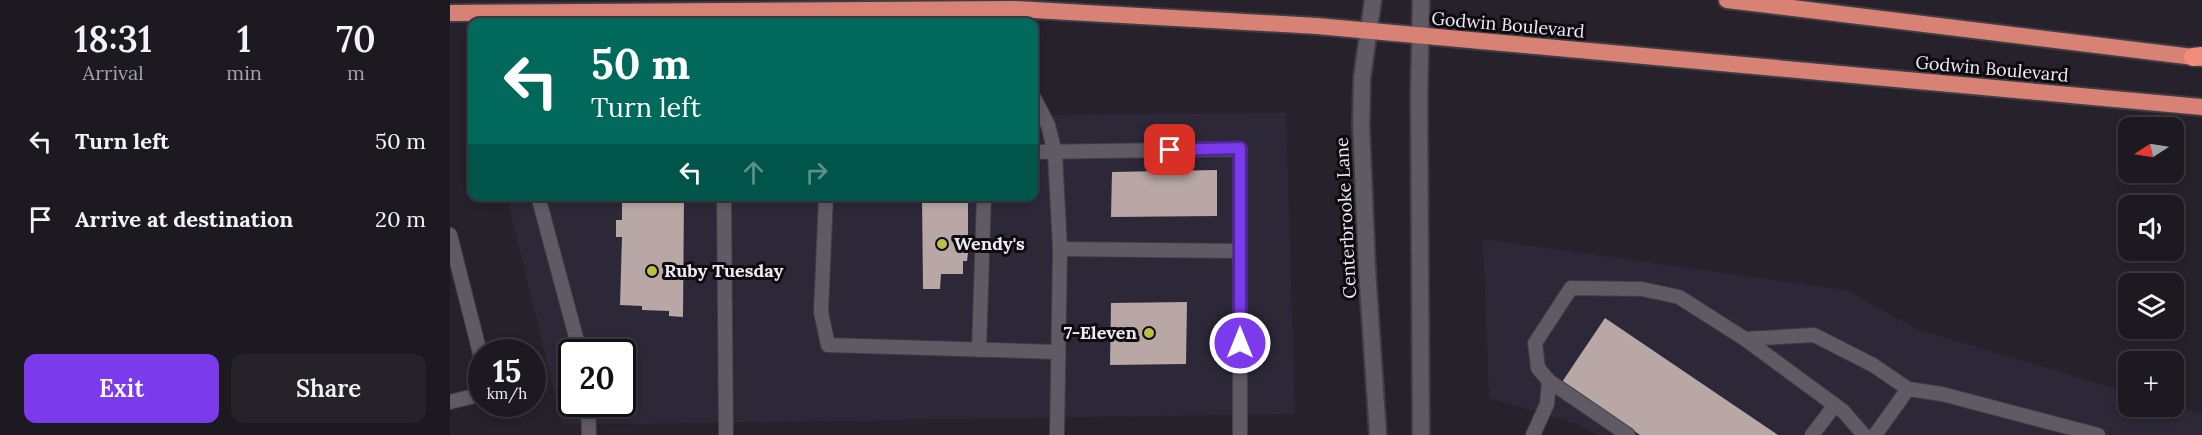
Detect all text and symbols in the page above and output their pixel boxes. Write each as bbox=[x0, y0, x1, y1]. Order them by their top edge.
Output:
street label: Godwin Boulevard bbox=[1430, 6, 1586, 43]
text: 18:31 bbox=[74, 16, 152, 62]
text: 1 bbox=[237, 16, 251, 62]
text: 70 bbox=[336, 16, 376, 62]
text: 50 m bbox=[591, 37, 690, 91]
icon: left bbox=[492, 42, 570, 120]
street label: Godwin Boulevard bbox=[1914, 50, 2070, 87]
text: Arrival bbox=[83, 60, 144, 85]
text: min bbox=[226, 60, 262, 85]
text: m bbox=[347, 60, 365, 85]
text: Turn left bbox=[591, 90, 701, 124]
north arrow bbox=[2118, 117, 2184, 183]
map controls bbox=[2118, 117, 2184, 417]
pin bbox=[1144, 124, 1195, 175]
icon: left bbox=[24, 125, 57, 158]
text: Turn left bbox=[75, 127, 169, 155]
text: 50 m bbox=[375, 127, 426, 155]
icon: arrive bbox=[1153, 133, 1186, 166]
street label: Centerbrooke Lane bbox=[1330, 137, 1361, 299]
icon: left bbox=[674, 156, 707, 189]
icon: ahead bbox=[737, 156, 770, 189]
icon: right bbox=[800, 156, 833, 189]
button: sound bbox=[2118, 195, 2184, 261]
icon: arrive bbox=[24, 203, 57, 236]
text: Arrive at destination bbox=[75, 205, 293, 233]
text: 20 m bbox=[375, 205, 426, 233]
place label: Wendy's bbox=[954, 232, 1025, 255]
marker: Wendy's bbox=[935, 237, 949, 251]
place label: Ruby Tuesday bbox=[664, 259, 783, 282]
marker: Ruby Tuesday bbox=[645, 264, 659, 278]
button: layers bbox=[2118, 273, 2184, 339]
position arrow bbox=[1208, 311, 1272, 375]
place label: 7-Eleven bbox=[1064, 321, 1138, 344]
marker: 7-Eleven bbox=[1142, 326, 1156, 340]
speed limit sign: 20 bbox=[558, 339, 636, 417]
button: + bbox=[2118, 351, 2184, 417]
text: 15 bbox=[493, 352, 521, 390]
button: Exit bbox=[24, 354, 219, 423]
button: Share bbox=[231, 354, 426, 423]
text: km/h bbox=[487, 384, 527, 403]

